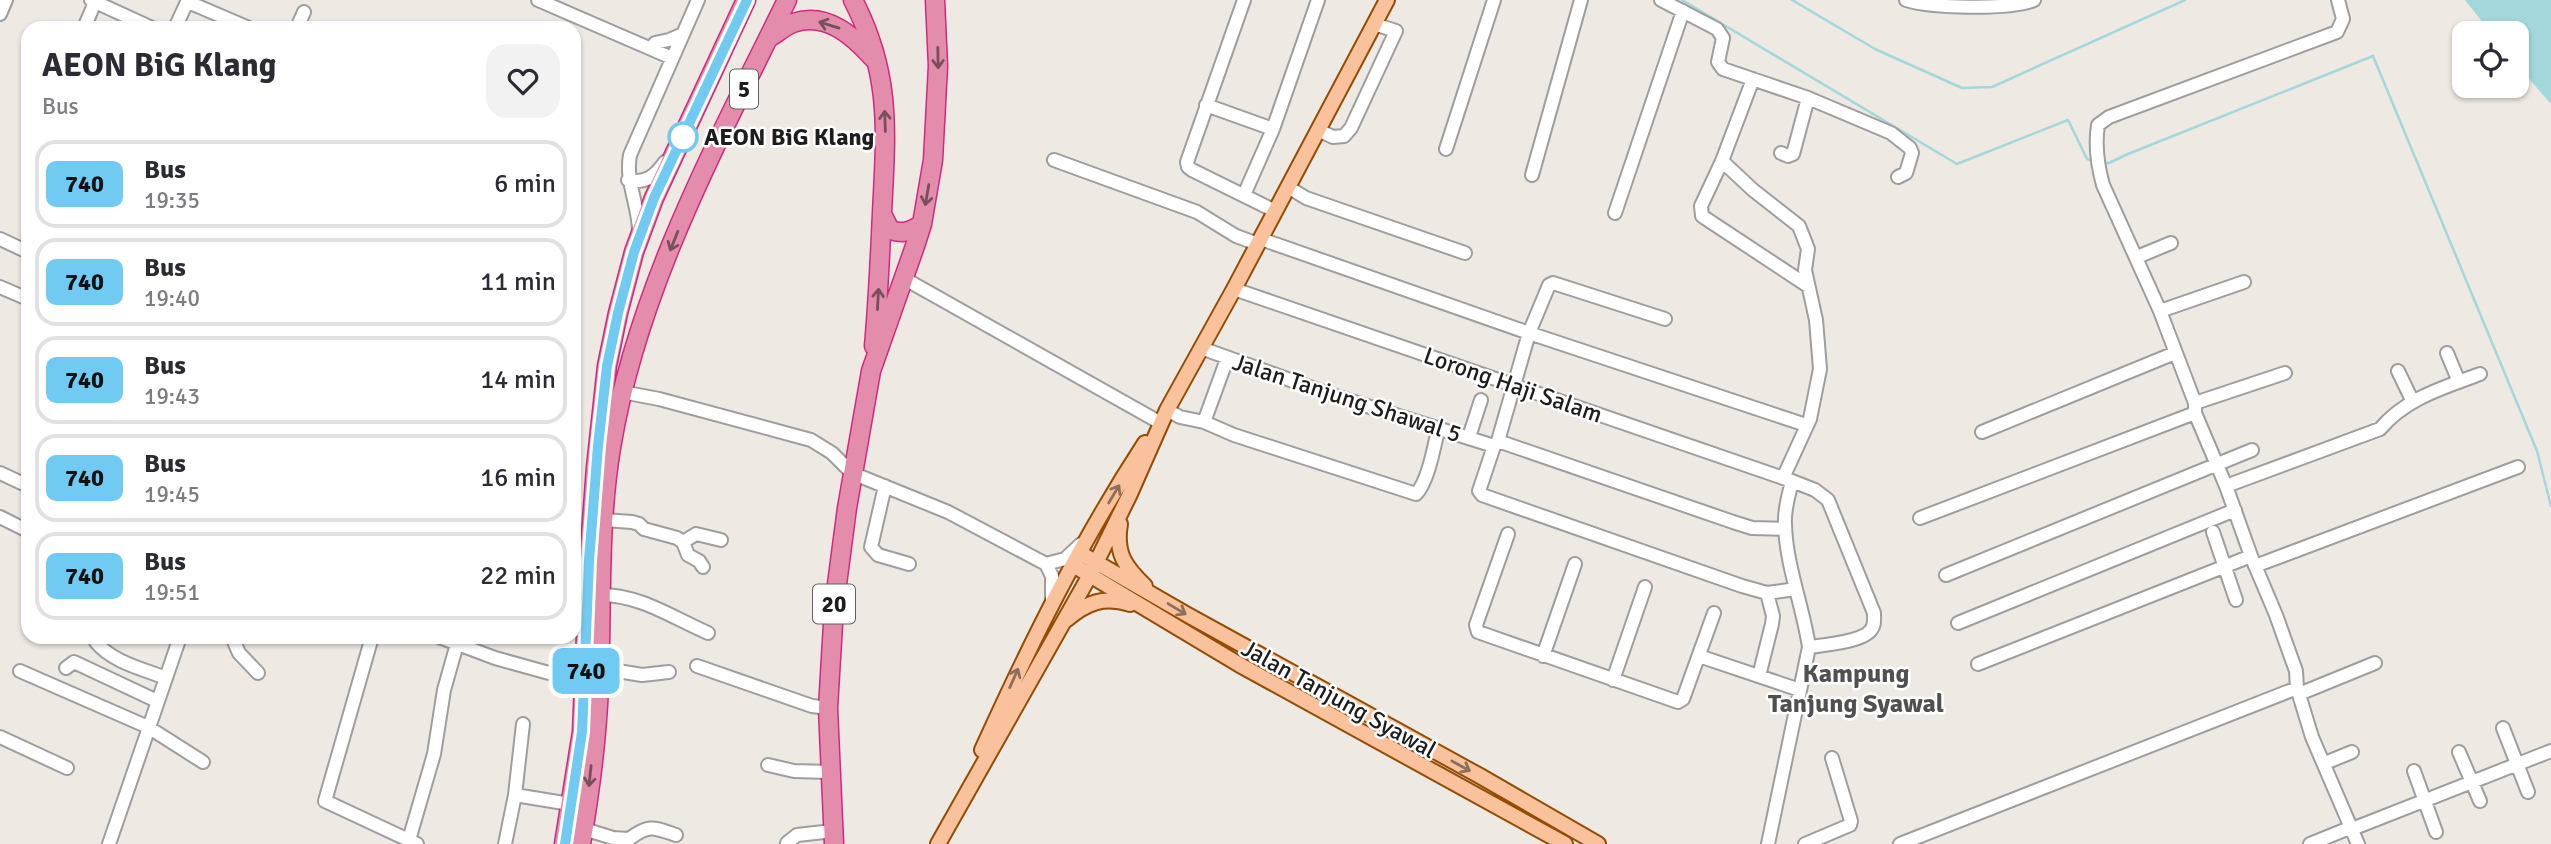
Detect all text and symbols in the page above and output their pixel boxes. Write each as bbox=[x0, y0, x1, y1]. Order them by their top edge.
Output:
one-way arrow bbox=[818, 17, 840, 30]
map controls bbox=[2452, 21, 2529, 98]
button: locate bbox=[2452, 21, 2529, 98]
button: heart bbox=[486, 44, 560, 118]
text: AEON BiG Klang bbox=[42, 45, 276, 86]
one-way arrow bbox=[931, 46, 944, 69]
road number: 5 bbox=[730, 69, 758, 108]
text: Bus bbox=[42, 92, 79, 121]
one-way arrow bbox=[879, 110, 892, 133]
marker: AEON BiG Klang bbox=[668, 122, 698, 152]
place label: AEON BiG Klang bbox=[704, 122, 875, 152]
text: Bus bbox=[144, 154, 186, 186]
text: 6 min bbox=[494, 168, 556, 200]
text: 740 bbox=[65, 169, 104, 199]
one-way arrow bbox=[920, 183, 933, 206]
text: 19:35 bbox=[144, 186, 200, 215]
one-way arrow bbox=[667, 229, 680, 251]
text: Bus bbox=[144, 252, 186, 284]
text: 11 min bbox=[480, 266, 556, 298]
text: 740 bbox=[65, 267, 104, 297]
text: 19:40 bbox=[144, 284, 200, 313]
one-way arrow bbox=[872, 288, 885, 311]
street label: Lorong Haji Salam bbox=[1420, 340, 1606, 430]
street label: Jalan Tanjung Shawal 5 bbox=[1229, 347, 1465, 449]
text: Bus bbox=[144, 350, 186, 382]
text: 14 min bbox=[480, 364, 556, 396]
text: 740 bbox=[65, 365, 104, 395]
text: 19:43 bbox=[144, 382, 200, 411]
text: Bus bbox=[144, 448, 186, 480]
text: 16 min bbox=[480, 462, 556, 494]
text: 740 bbox=[65, 463, 104, 493]
text: 19:45 bbox=[144, 480, 200, 509]
one-way arrow bbox=[1107, 484, 1121, 504]
text: Bus bbox=[144, 546, 186, 578]
text: 22 min bbox=[480, 560, 556, 592]
text: 740 bbox=[65, 561, 104, 591]
text: 19:51 bbox=[144, 578, 200, 607]
road number: 20 bbox=[813, 584, 855, 624]
one-way arrow bbox=[1166, 602, 1186, 616]
street label: Jalan Tanjung Syawal bbox=[1236, 633, 1442, 765]
line badge: 740 bbox=[546, 648, 626, 694]
text: 740 bbox=[567, 656, 605, 686]
district label: Kampung Tanjung Syawal bbox=[1768, 658, 1944, 720]
one-way arrow bbox=[1008, 668, 1021, 689]
one-way arrow bbox=[1451, 759, 1471, 773]
one-way arrow bbox=[583, 764, 596, 786]

